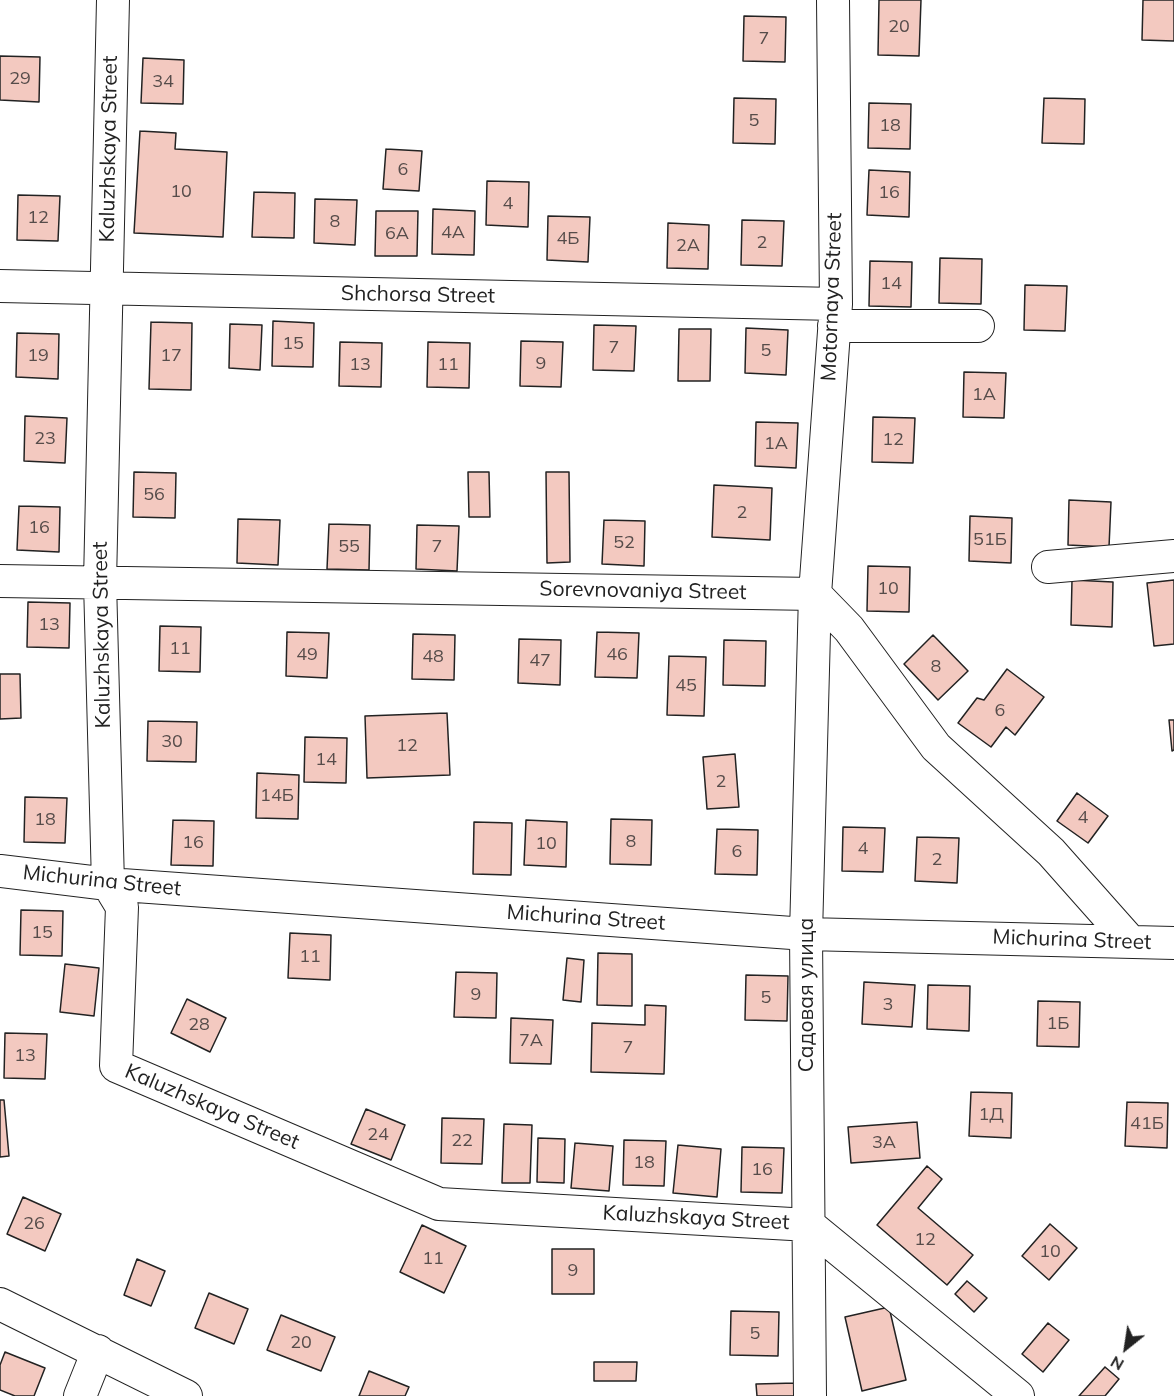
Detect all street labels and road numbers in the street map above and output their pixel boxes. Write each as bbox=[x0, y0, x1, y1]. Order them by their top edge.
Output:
street label: Kaluzhskaya Street bbox=[95, 55, 123, 243]
street label: Motornaya Street bbox=[816, 212, 848, 382]
street label: Shchorsa Street bbox=[341, 281, 495, 309]
street label: Kaluzhskaya Street bbox=[88, 541, 116, 729]
street label: Sorevnovaniya Street bbox=[539, 577, 747, 605]
street label: Michurina Street bbox=[22, 860, 182, 902]
street label: Michurina Street bbox=[506, 900, 666, 936]
street label: Садовая улица bbox=[794, 918, 820, 1072]
street label: Michurina Street bbox=[992, 925, 1152, 955]
street label: Kaluzhskaya Street bbox=[121, 1059, 303, 1155]
street label: Kaluzhskaya Street bbox=[602, 1201, 790, 1235]

